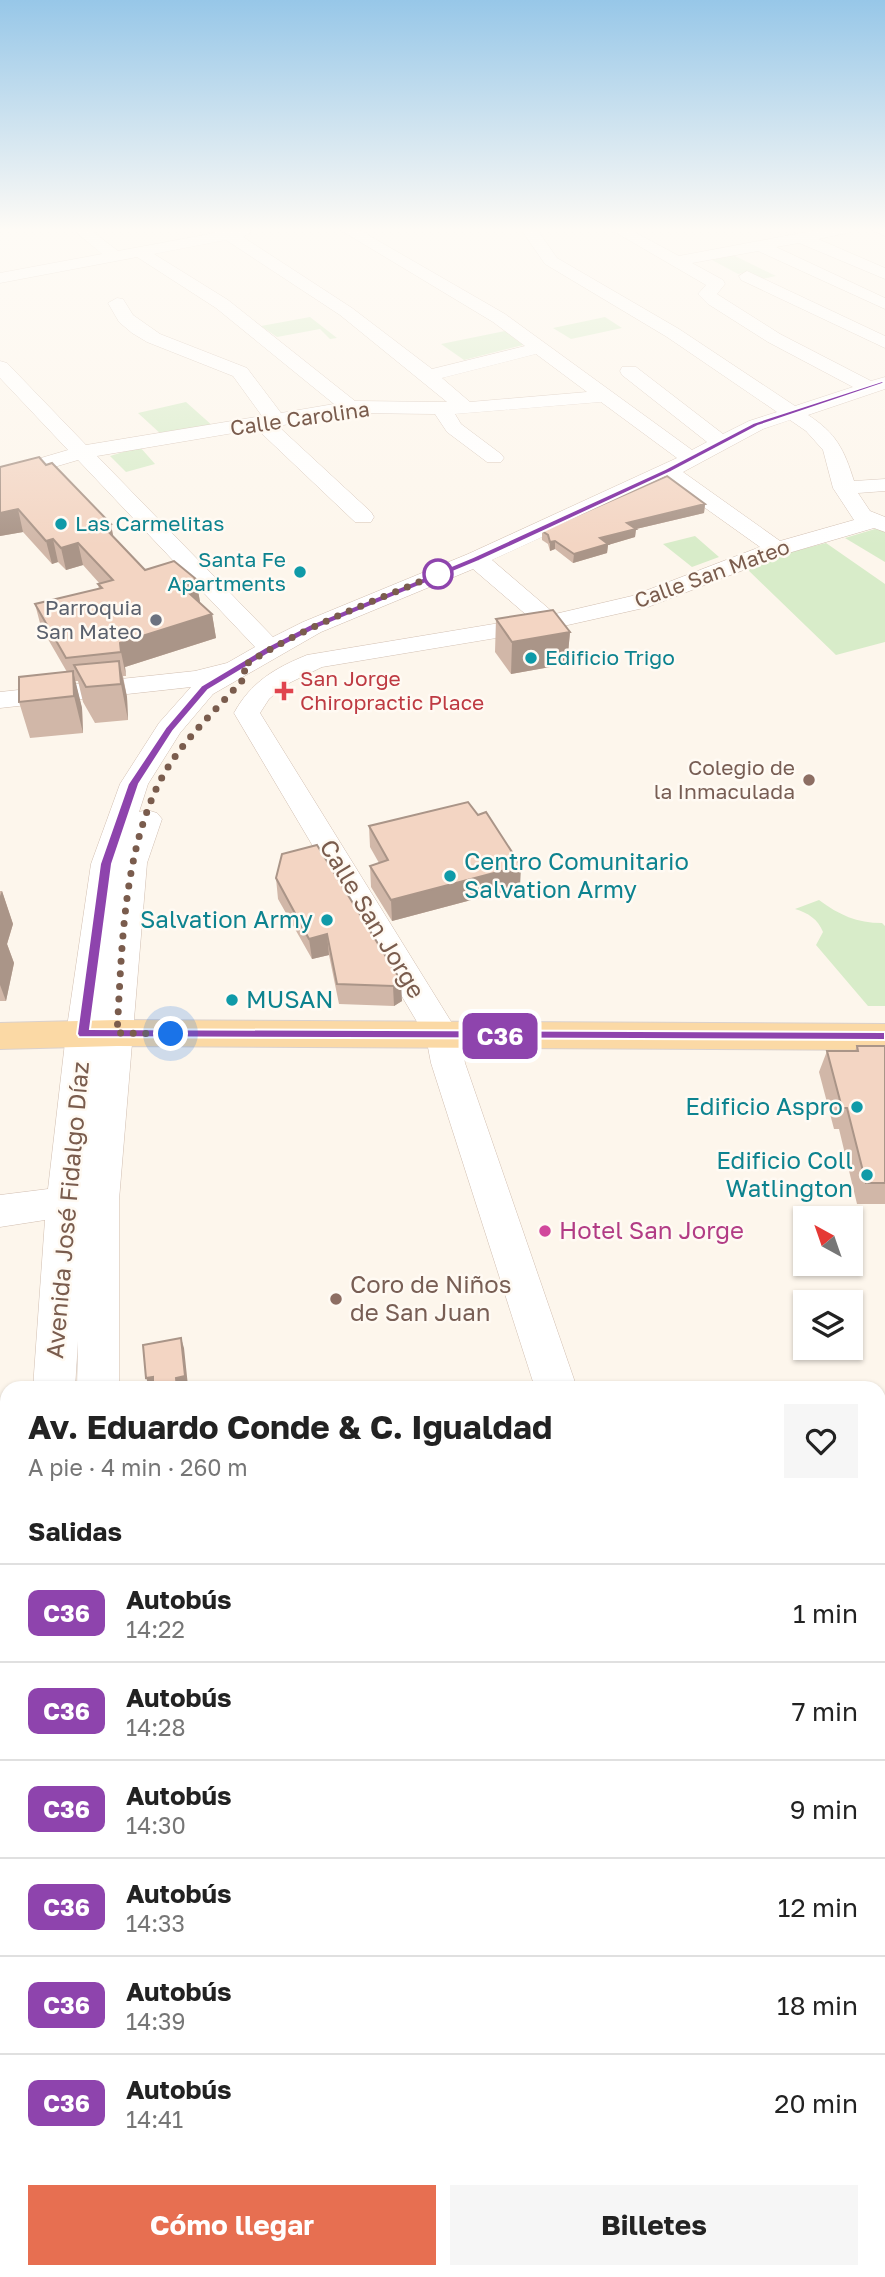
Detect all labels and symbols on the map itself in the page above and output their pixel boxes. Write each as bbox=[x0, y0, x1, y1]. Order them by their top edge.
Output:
street label: Calle Carolina bbox=[228, 395, 371, 441]
place label: Las Carmelitas bbox=[75, 510, 224, 536]
marker: Las Carmelitas bbox=[53, 516, 69, 532]
street label: Calle San Mateo bbox=[631, 533, 793, 613]
place label: Santa Fe Apartments bbox=[167, 546, 286, 596]
unlabelled marker bbox=[423, 559, 453, 589]
marker: Santa Fe Apartments bbox=[292, 564, 308, 580]
place label: Parroquia San Mateo bbox=[36, 594, 142, 644]
marker: Parroquia San Mateo bbox=[148, 612, 164, 628]
place label: Edificio Trigo bbox=[545, 644, 675, 670]
marker: Edificio Trigo bbox=[523, 650, 539, 666]
place label: San Jorge Chiropractic Place bbox=[300, 665, 484, 715]
marker: San Jorge Chiropractic Place bbox=[274, 681, 294, 701]
place label: Colegio de la Inmaculada bbox=[654, 754, 795, 804]
marker: Colegio de la Inmaculada bbox=[801, 772, 817, 788]
street label: Calle San Jorge bbox=[314, 834, 432, 1003]
place label: Centro Comunitario Salvation Army bbox=[464, 846, 689, 903]
marker: Centro Comunitario Salvation Army bbox=[442, 868, 458, 884]
place label: Salvation Army bbox=[140, 904, 313, 933]
marker: Salvation Army bbox=[319, 912, 335, 928]
place label: MUSAN bbox=[246, 984, 334, 1013]
marker: MUSAN bbox=[224, 992, 240, 1008]
line badge: C36 bbox=[460, 1013, 540, 1059]
your location bbox=[153, 1016, 188, 1051]
street label: Avenida José Fidalgo Díaz bbox=[39, 1060, 94, 1360]
place label: Edificio Aspro bbox=[685, 1091, 843, 1120]
marker: Edificio Aspro bbox=[849, 1099, 865, 1115]
place label: Edificio Coll Watlington bbox=[716, 1145, 853, 1202]
marker: Edificio Coll Watlington bbox=[859, 1167, 875, 1183]
north arrow bbox=[793, 1206, 863, 1276]
place label: Hotel San Jorge bbox=[559, 1215, 744, 1244]
marker: Hotel San Jorge bbox=[537, 1223, 553, 1239]
place label: Coro de Niños de San Juan bbox=[350, 1269, 511, 1326]
marker: Coro de Niños de San Juan bbox=[328, 1291, 344, 1307]

